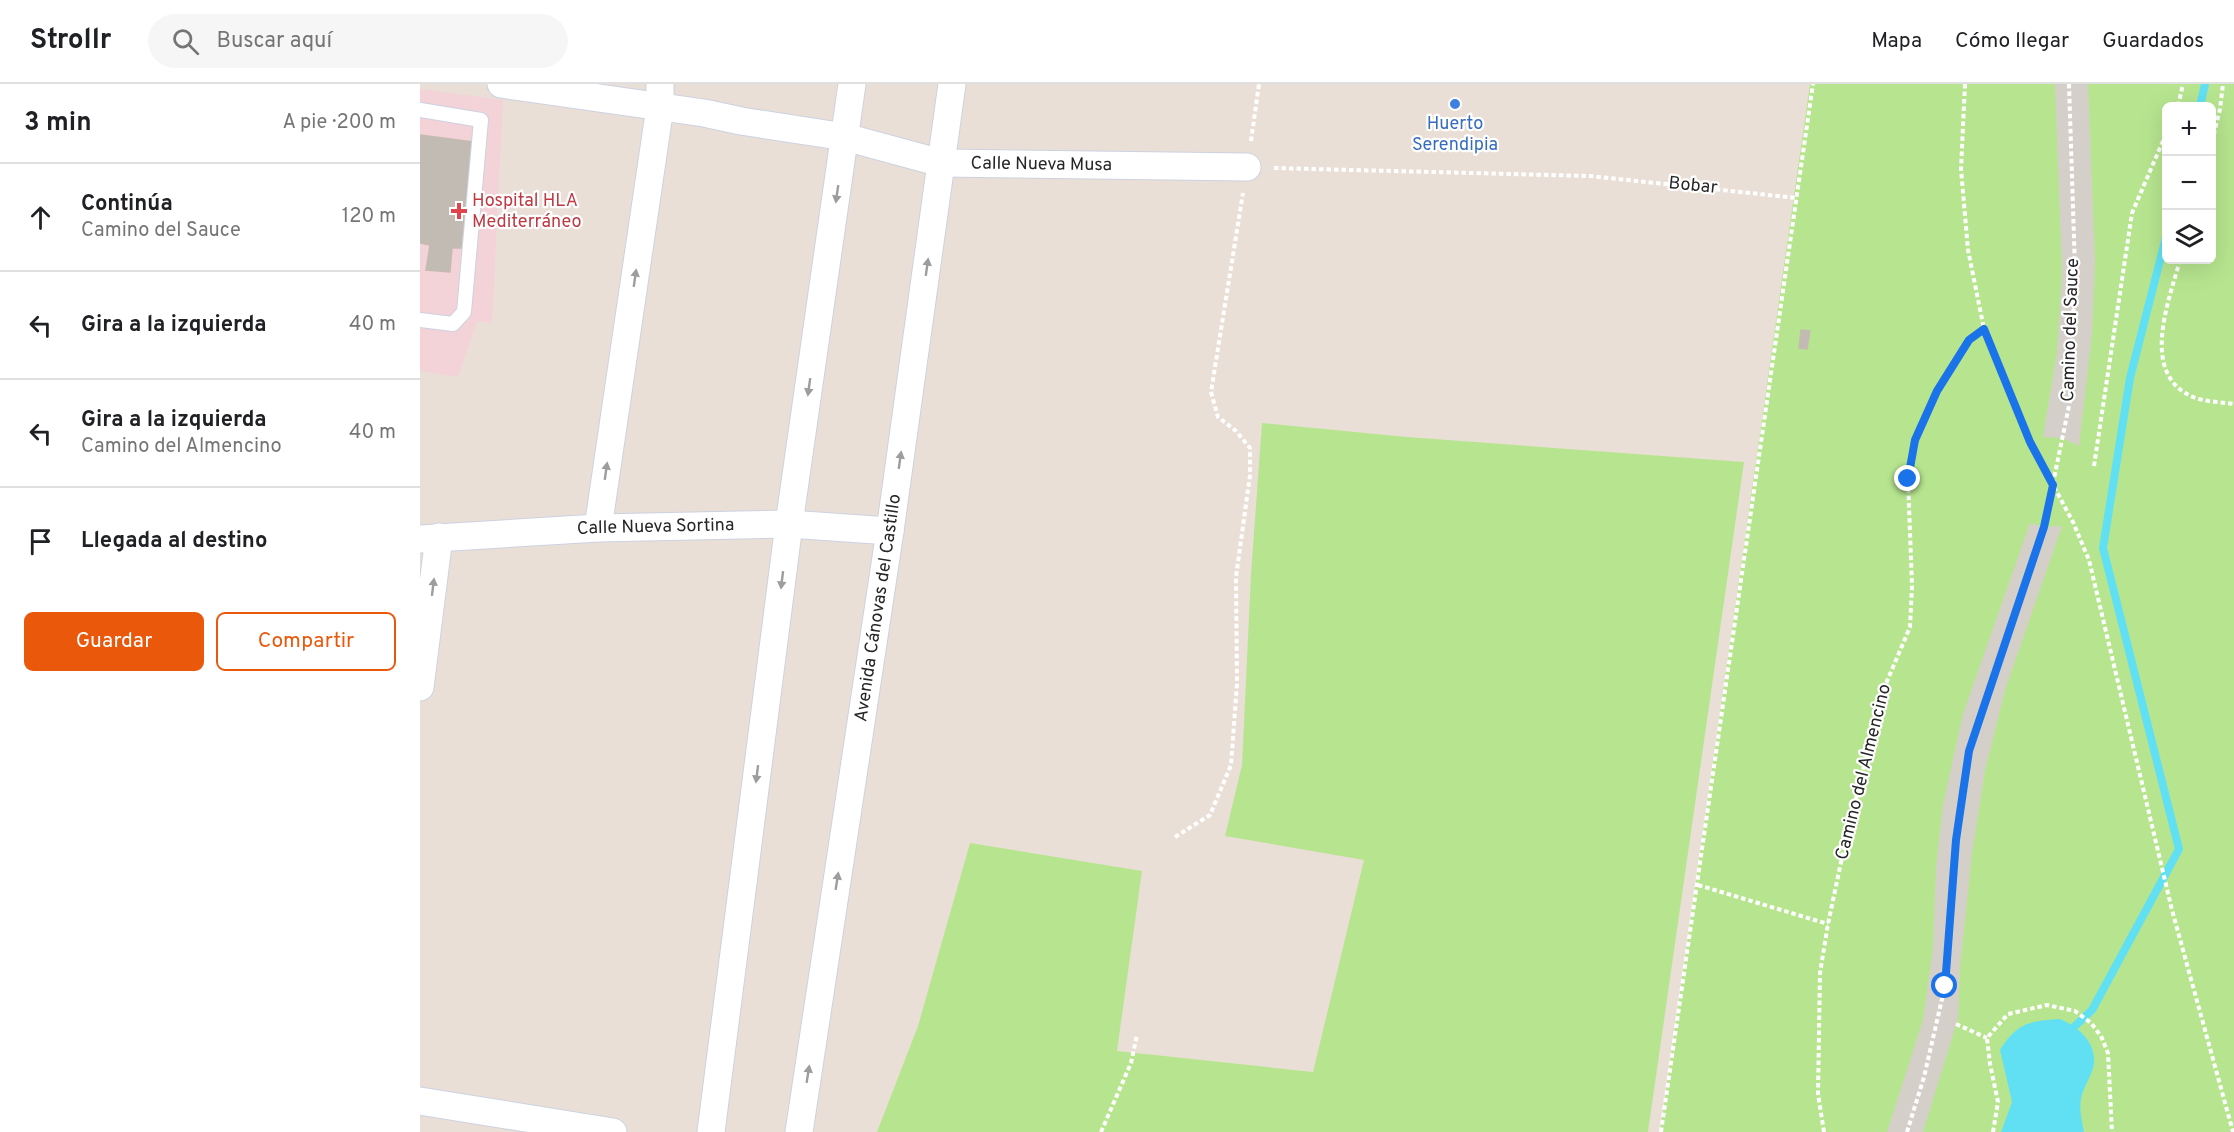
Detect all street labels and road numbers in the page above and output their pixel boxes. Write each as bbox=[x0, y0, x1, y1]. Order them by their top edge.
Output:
street label: Calle Nueva Musa bbox=[970, 152, 1112, 177]
street label: Bobar bbox=[1667, 172, 1719, 200]
street label: Camino del Sauce bbox=[2057, 258, 2085, 402]
street label: Avenida Cánovas del Castillo bbox=[850, 493, 907, 723]
street label: Calle Nueva Sortina bbox=[576, 514, 735, 541]
street label: Camino del Almencino bbox=[1831, 682, 1897, 862]

